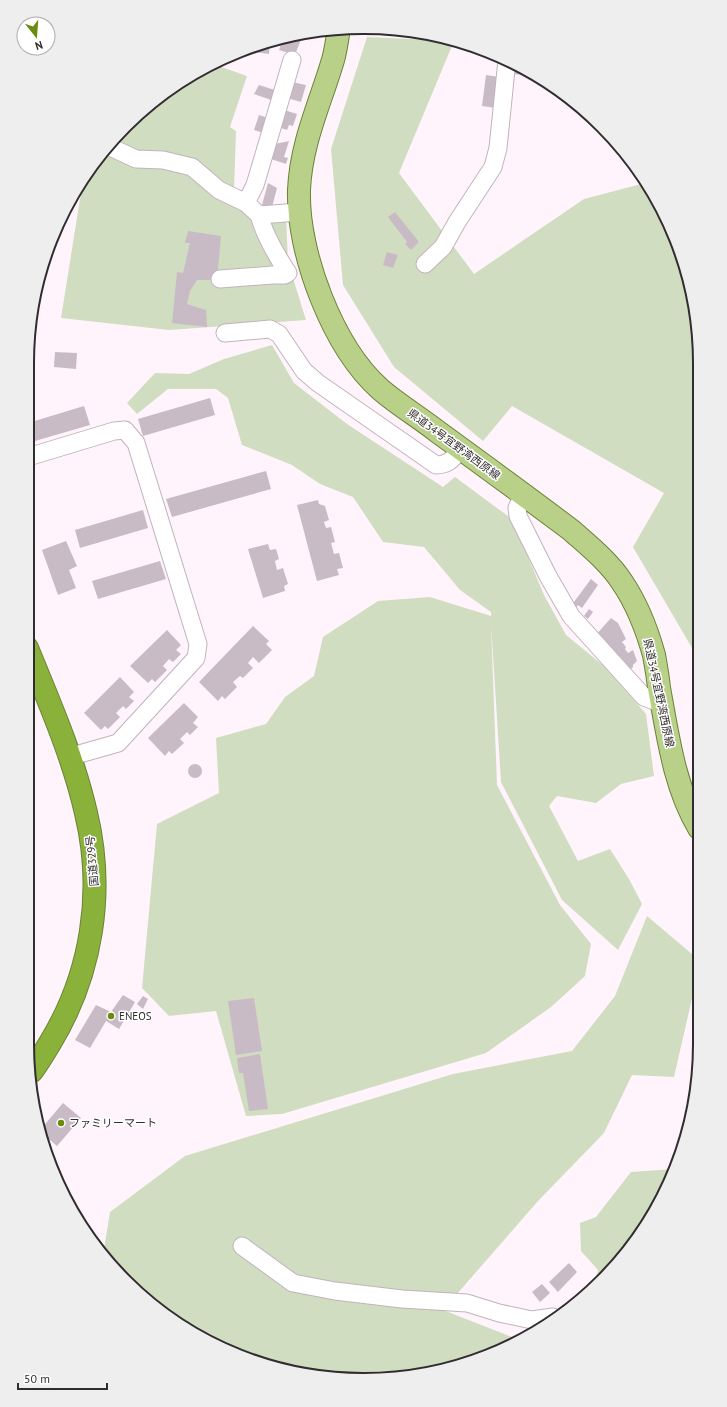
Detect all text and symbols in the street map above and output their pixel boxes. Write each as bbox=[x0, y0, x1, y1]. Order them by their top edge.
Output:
north arrow bbox=[16, 16, 56, 56]
text: N bbox=[33, 38, 44, 53]
street label: 県道34号宜野湾西原線 bbox=[405, 406, 503, 482]
street label: 県道34号宜野湾西原線 bbox=[641, 637, 677, 749]
street label: 国道329号 bbox=[83, 835, 101, 887]
place label: ENEOS bbox=[119, 1009, 152, 1023]
marker: ENEOS bbox=[106, 1011, 116, 1021]
place label: ファミリーマート bbox=[69, 1116, 157, 1130]
marker: ファミリーマート bbox=[56, 1118, 66, 1128]
scale bar bbox=[18, 1365, 107, 1391]
text: 50 m bbox=[24, 1371, 50, 1386]

